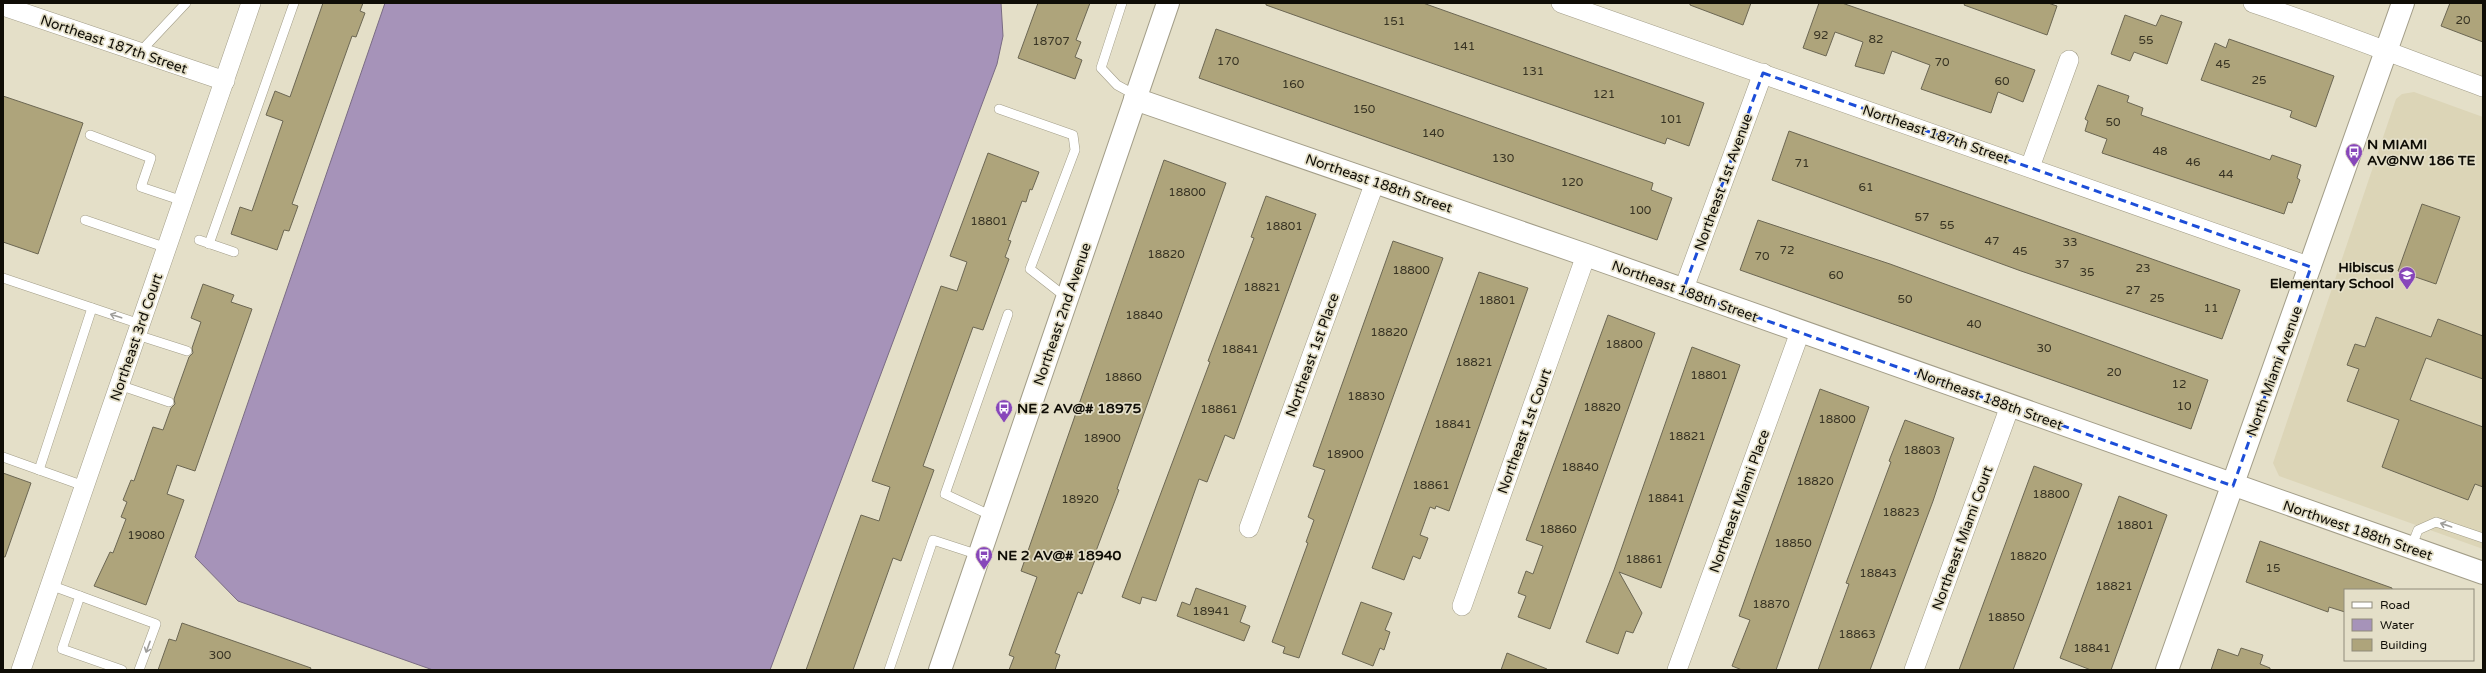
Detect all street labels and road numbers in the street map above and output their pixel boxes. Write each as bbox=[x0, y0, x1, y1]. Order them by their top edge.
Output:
street label: Northeast 187th Street bbox=[38, 11, 190, 78]
street label: Northeast 187th Street bbox=[1860, 101, 2012, 168]
street label: Northeast 1st Avenue bbox=[1691, 111, 1756, 253]
street label: Northeast 188th Street bbox=[1303, 150, 1455, 217]
street label: Northeast 2nd Avenue bbox=[1030, 240, 1095, 388]
street label: Northeast 188th Street bbox=[1609, 257, 1761, 326]
street label: Northeast 3rd Court bbox=[107, 270, 167, 403]
street label: Northeast 1st Place bbox=[1282, 291, 1343, 419]
street label: North Miami Avenue bbox=[2243, 304, 2306, 439]
street label: Northeast 188th Street bbox=[1914, 365, 2066, 434]
street label: Northeast 1st Court bbox=[1494, 366, 1555, 496]
street label: Northeast Miami Place bbox=[1706, 427, 1773, 575]
street label: Northeast Miami Court bbox=[1928, 463, 1997, 613]
street label: Northwest 188th Street bbox=[2281, 497, 2436, 564]

